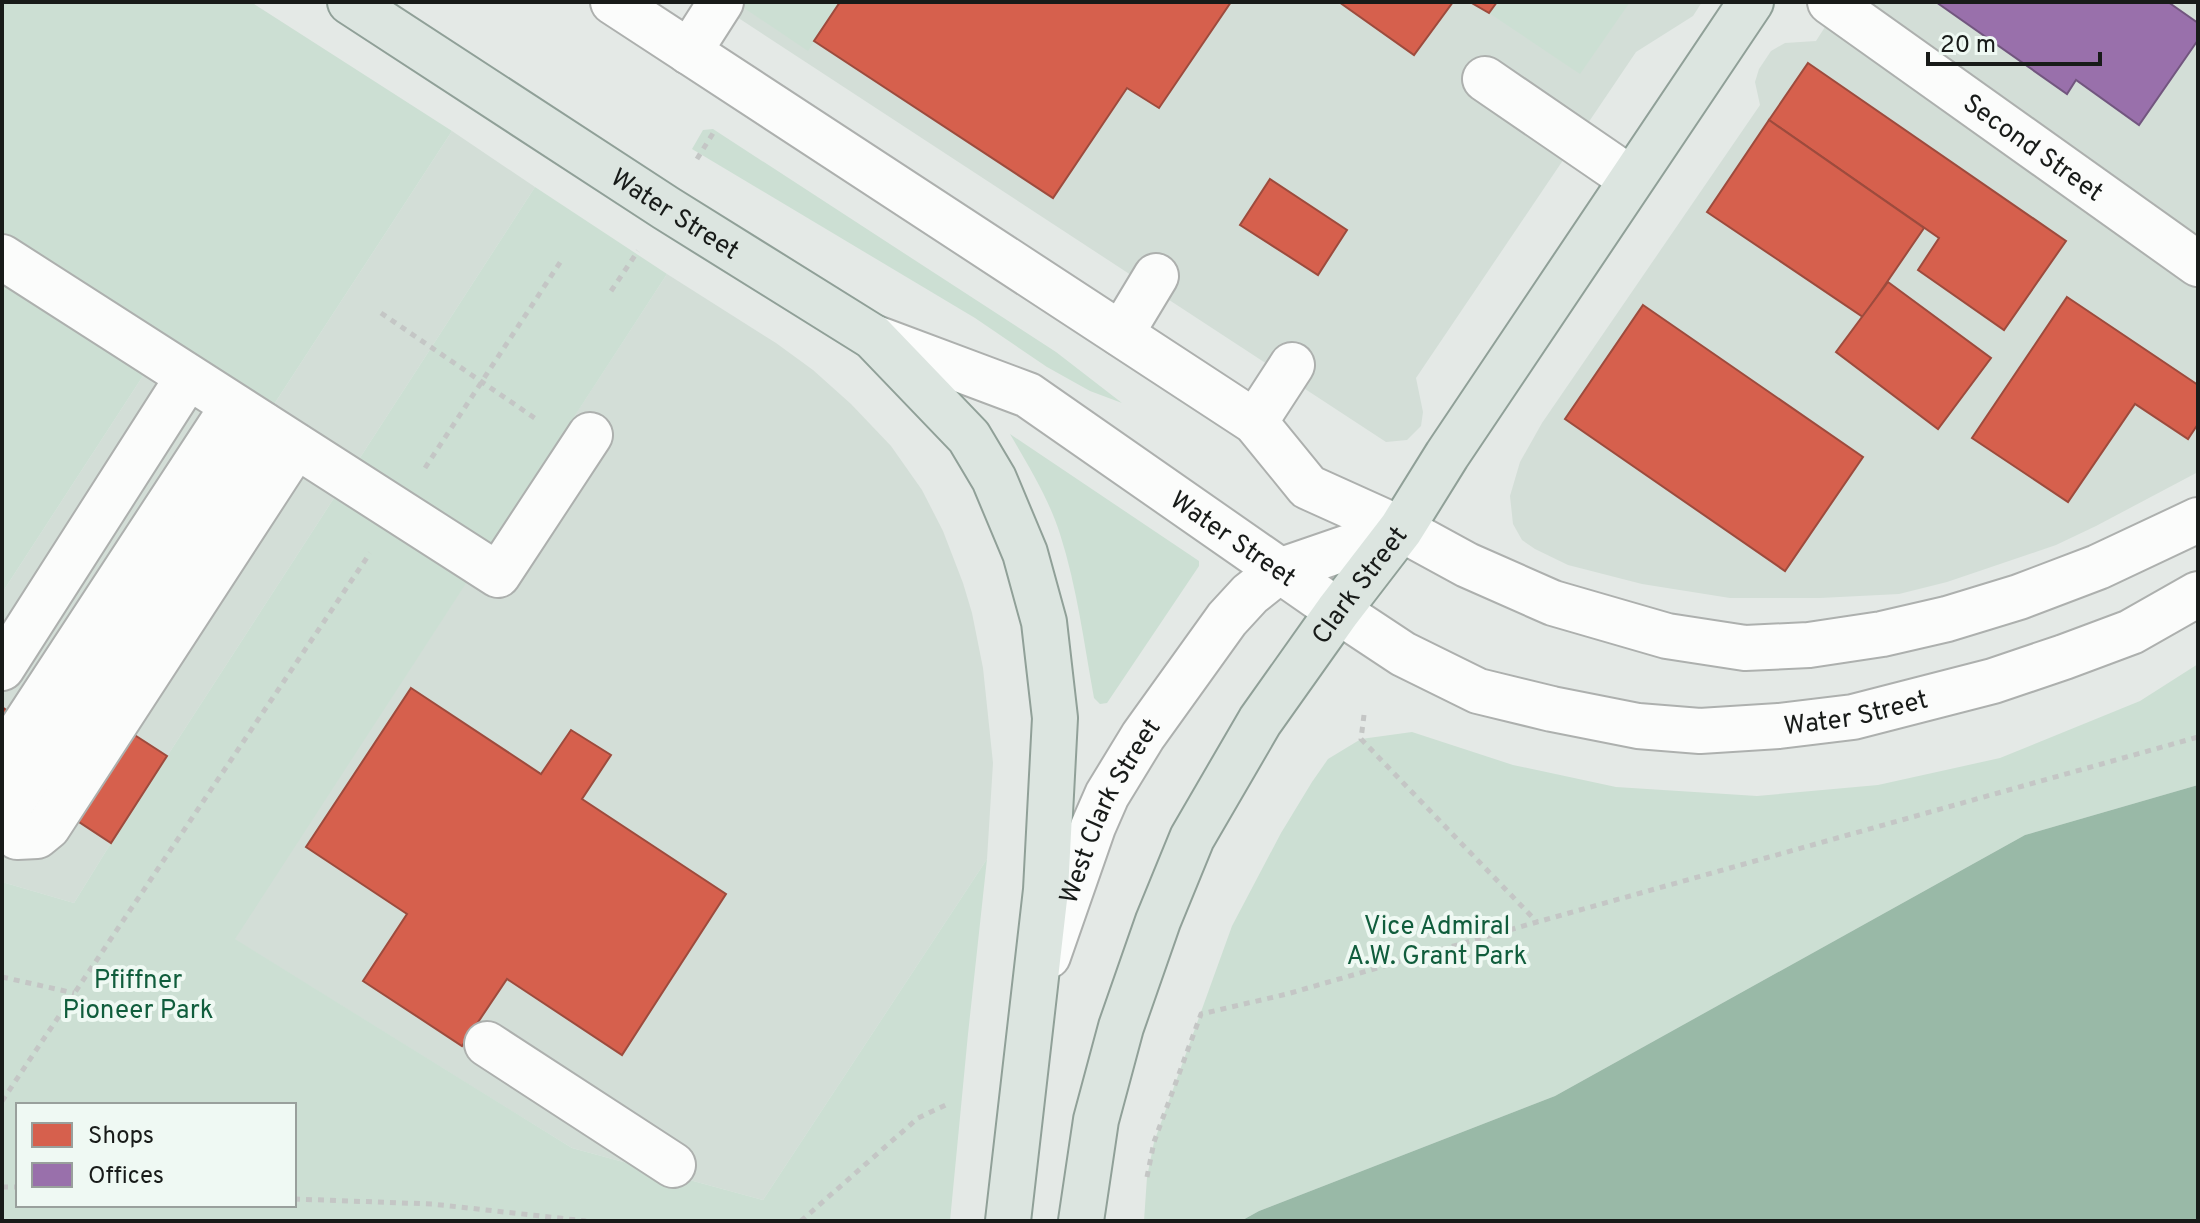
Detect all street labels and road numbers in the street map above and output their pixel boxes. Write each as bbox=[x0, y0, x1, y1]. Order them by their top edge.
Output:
street label: Second Street bbox=[1956, 88, 2109, 210]
street label: Water Street bbox=[603, 162, 745, 268]
street label: Water Street bbox=[1163, 485, 1302, 596]
street label: Clark Street bbox=[1306, 521, 1416, 651]
street label: Water Street bbox=[1782, 684, 1932, 744]
street label: West Clark Street bbox=[1054, 713, 1169, 909]

